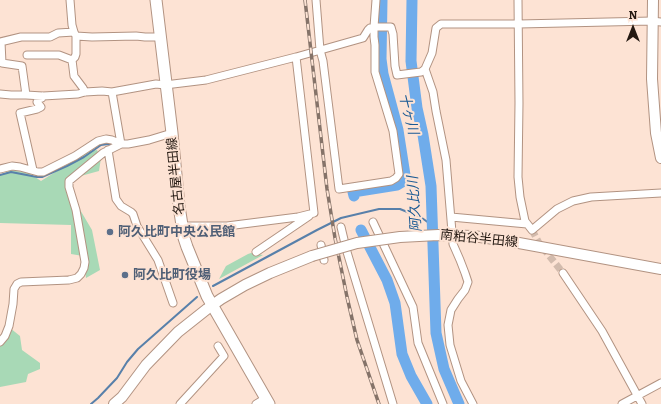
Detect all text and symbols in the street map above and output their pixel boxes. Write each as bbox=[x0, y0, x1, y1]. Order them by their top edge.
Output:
north arrow bbox=[613, 8, 653, 48]
text: N bbox=[629, 9, 637, 22]
water label: 十ヶ川 bbox=[395, 92, 421, 136]
street label: 名古屋半田線 bbox=[164, 136, 188, 216]
water label: 阿久比川 bbox=[405, 175, 425, 233]
place label: 阿久比町中央公民館 bbox=[118, 224, 235, 240]
marker: 阿久比町中央公民館 bbox=[105, 227, 115, 237]
street label: 南粕谷半田線 bbox=[439, 227, 519, 251]
place label: 阿久比町役場 bbox=[133, 267, 211, 283]
marker: 阿久比町役場 bbox=[120, 270, 130, 280]

